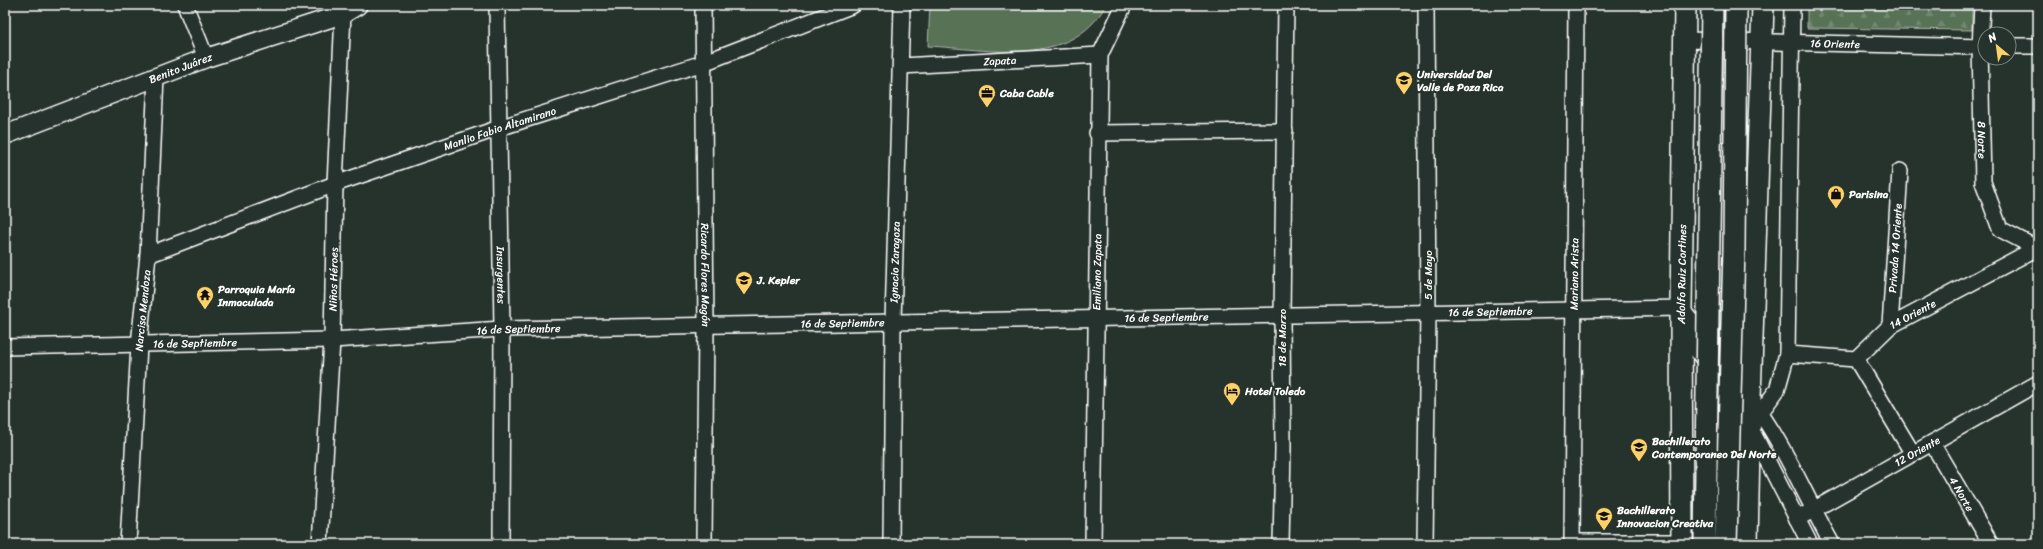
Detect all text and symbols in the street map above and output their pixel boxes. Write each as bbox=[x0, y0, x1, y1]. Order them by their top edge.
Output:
north arrow bbox=[1977, 26, 2017, 66]
text: N bbox=[1984, 27, 2001, 48]
street label: 16 Oriente bbox=[1810, 33, 1861, 54]
street label: Benito Juárez bbox=[146, 47, 215, 89]
street label: Zapata bbox=[983, 50, 1017, 71]
place label: Universidad Del Valle de Poza Rica bbox=[1417, 65, 1504, 97]
school or university icon: Universidad Del Valle de Poza Rica bbox=[1394, 70, 1414, 95]
office icon: Caba Cable bbox=[977, 83, 997, 108]
place label: Caba Cable bbox=[999, 84, 1054, 103]
street label: Manlio Fabio Altamirano bbox=[441, 101, 559, 156]
street label: 8 Norte bbox=[1972, 121, 1992, 159]
shop icon: Parisina bbox=[1826, 184, 1846, 209]
place label: Parisina bbox=[1849, 185, 1889, 204]
street label: Privada 14 Oriente bbox=[1883, 202, 1907, 294]
street label: Ignacio Zaragoza bbox=[884, 221, 905, 304]
street label: Ricardo Flores Magón bbox=[696, 223, 716, 327]
street label: Adolfo Ruiz Cortines bbox=[1671, 223, 1692, 325]
street label: Emiliano Zapata bbox=[1087, 233, 1107, 311]
street label: Mariano Arista bbox=[1564, 237, 1584, 310]
street label: Insurgentes bbox=[491, 245, 511, 305]
street label: Niños Héroes bbox=[323, 247, 343, 311]
street label: 5 de Mayo bbox=[1419, 250, 1438, 300]
street label: Narciso Mendoza bbox=[129, 268, 156, 352]
school or university icon: J. Kepler bbox=[734, 270, 754, 295]
place label: J. Kepler bbox=[756, 271, 801, 290]
place label: Parroquia María Inmaculada bbox=[217, 280, 296, 312]
temple icon: Parroquia María Inmaculada bbox=[195, 285, 215, 310]
street label: 14 Oriente bbox=[1886, 294, 1940, 334]
street label: 16 de Septiembre bbox=[1448, 301, 1533, 322]
street label: 16 de Septiembre bbox=[1124, 307, 1209, 327]
street label: 18 de Marzo bbox=[1273, 308, 1292, 367]
street label: 16 de Septiembre bbox=[800, 313, 885, 333]
street label: 16 de Septiembre bbox=[476, 318, 561, 340]
street label: 16 de Septiembre bbox=[153, 333, 238, 353]
hotel icon: Hotel Toledo bbox=[1222, 381, 1242, 406]
place label: Hotel Toledo bbox=[1244, 382, 1306, 401]
street label: 12 Oriente bbox=[1891, 430, 1944, 472]
place label: Bachillerato Contemporaneo Del Norte bbox=[1651, 432, 1777, 464]
school or university icon: Bachillerato Contemporaneo Del Norte bbox=[1629, 437, 1649, 462]
street label: 4 Norte bbox=[1944, 473, 1980, 515]
place label: Bachillerato Innovacion Creativa bbox=[1616, 501, 1714, 533]
school or university icon: Bachillerato Innovacion Creativa bbox=[1594, 506, 1614, 531]

